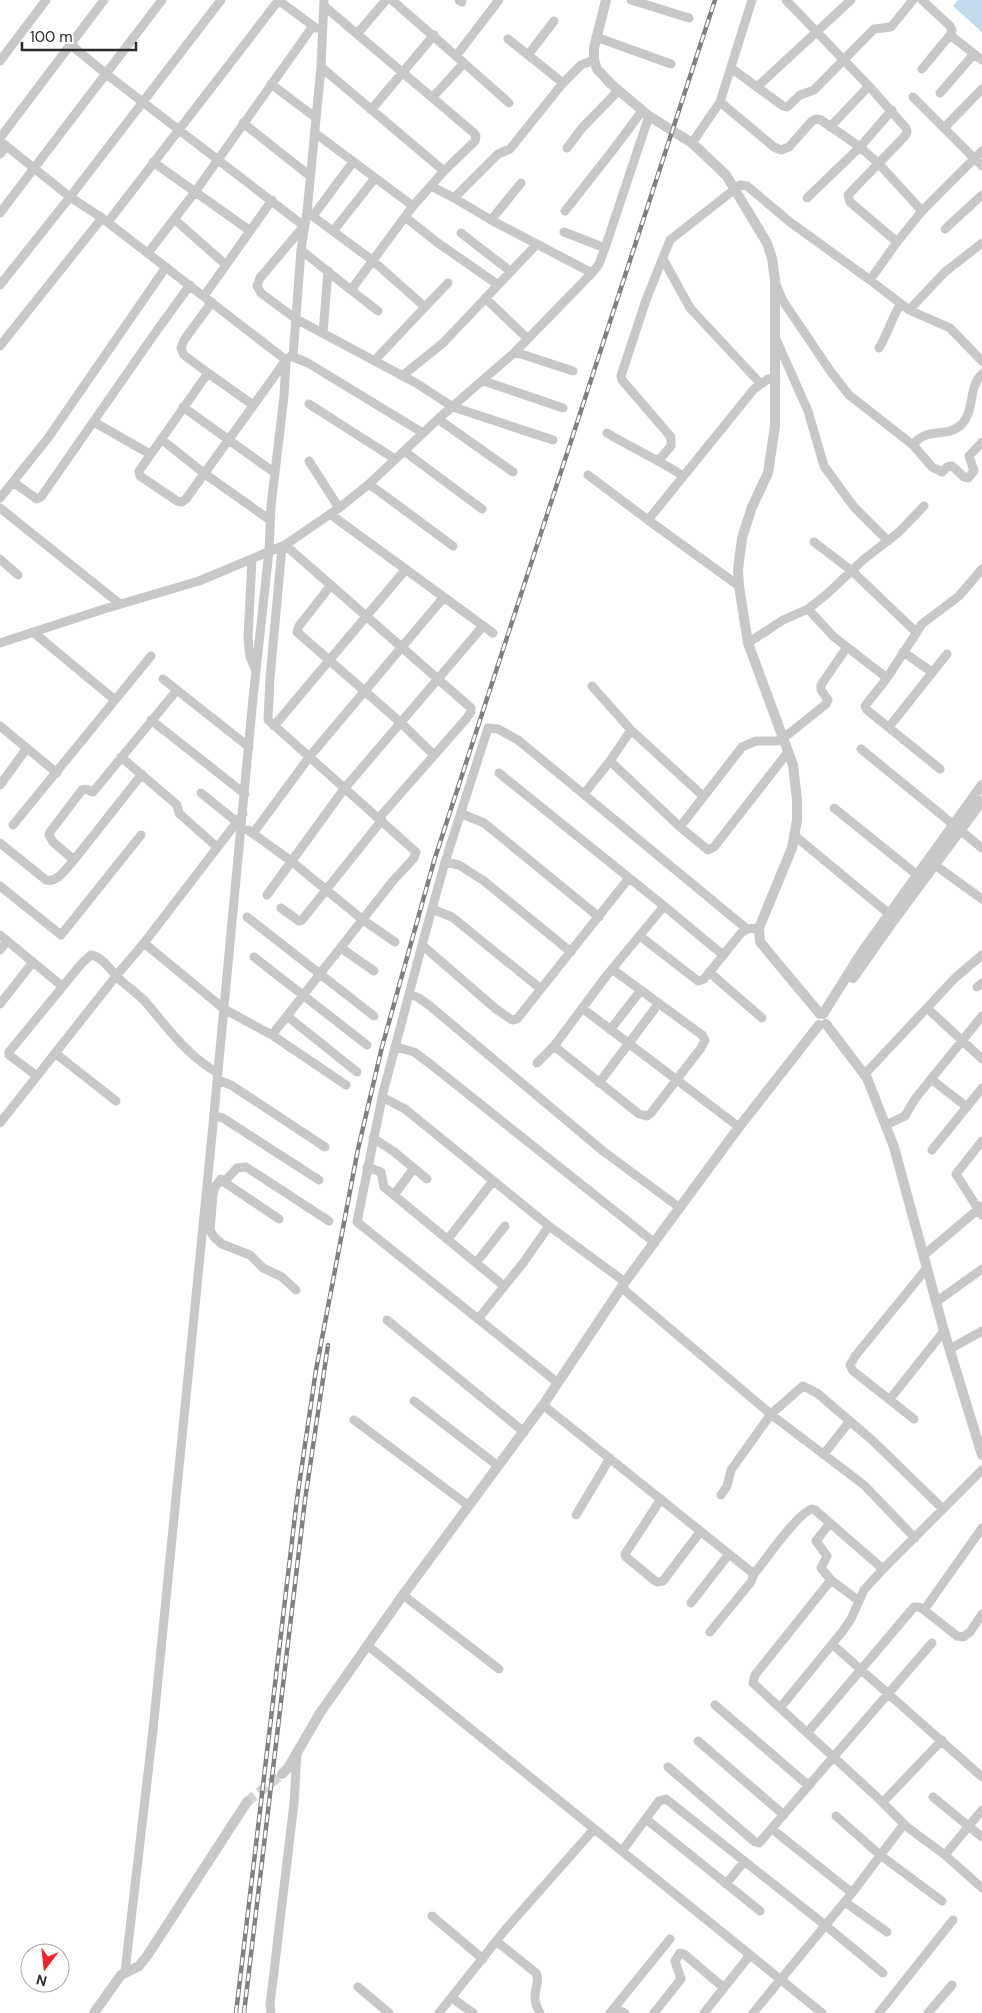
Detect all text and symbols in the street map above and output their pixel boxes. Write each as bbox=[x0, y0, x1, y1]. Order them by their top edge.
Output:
scale bar bbox=[22, 20, 136, 52]
text: 100 m bbox=[30, 27, 73, 47]
north arrow bbox=[20, 1943, 70, 1993]
text: N bbox=[34, 1971, 49, 1991]

